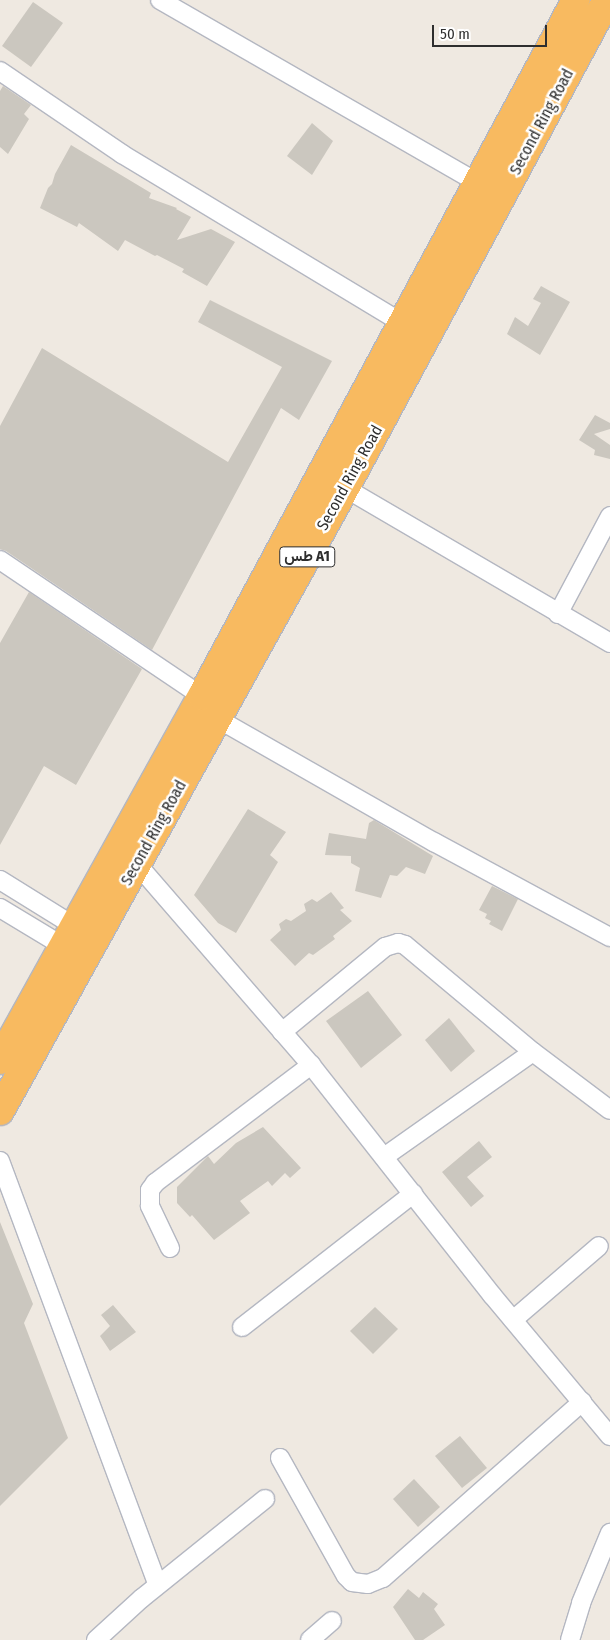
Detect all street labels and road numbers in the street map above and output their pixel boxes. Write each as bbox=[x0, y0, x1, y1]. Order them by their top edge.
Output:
street label: Second Ring Road bbox=[506, 66, 578, 178]
street label: Second Ring Road bbox=[313, 422, 387, 534]
road number: طس A1 bbox=[278, 544, 336, 570]
street label: Second Ring Road bbox=[117, 777, 191, 889]

